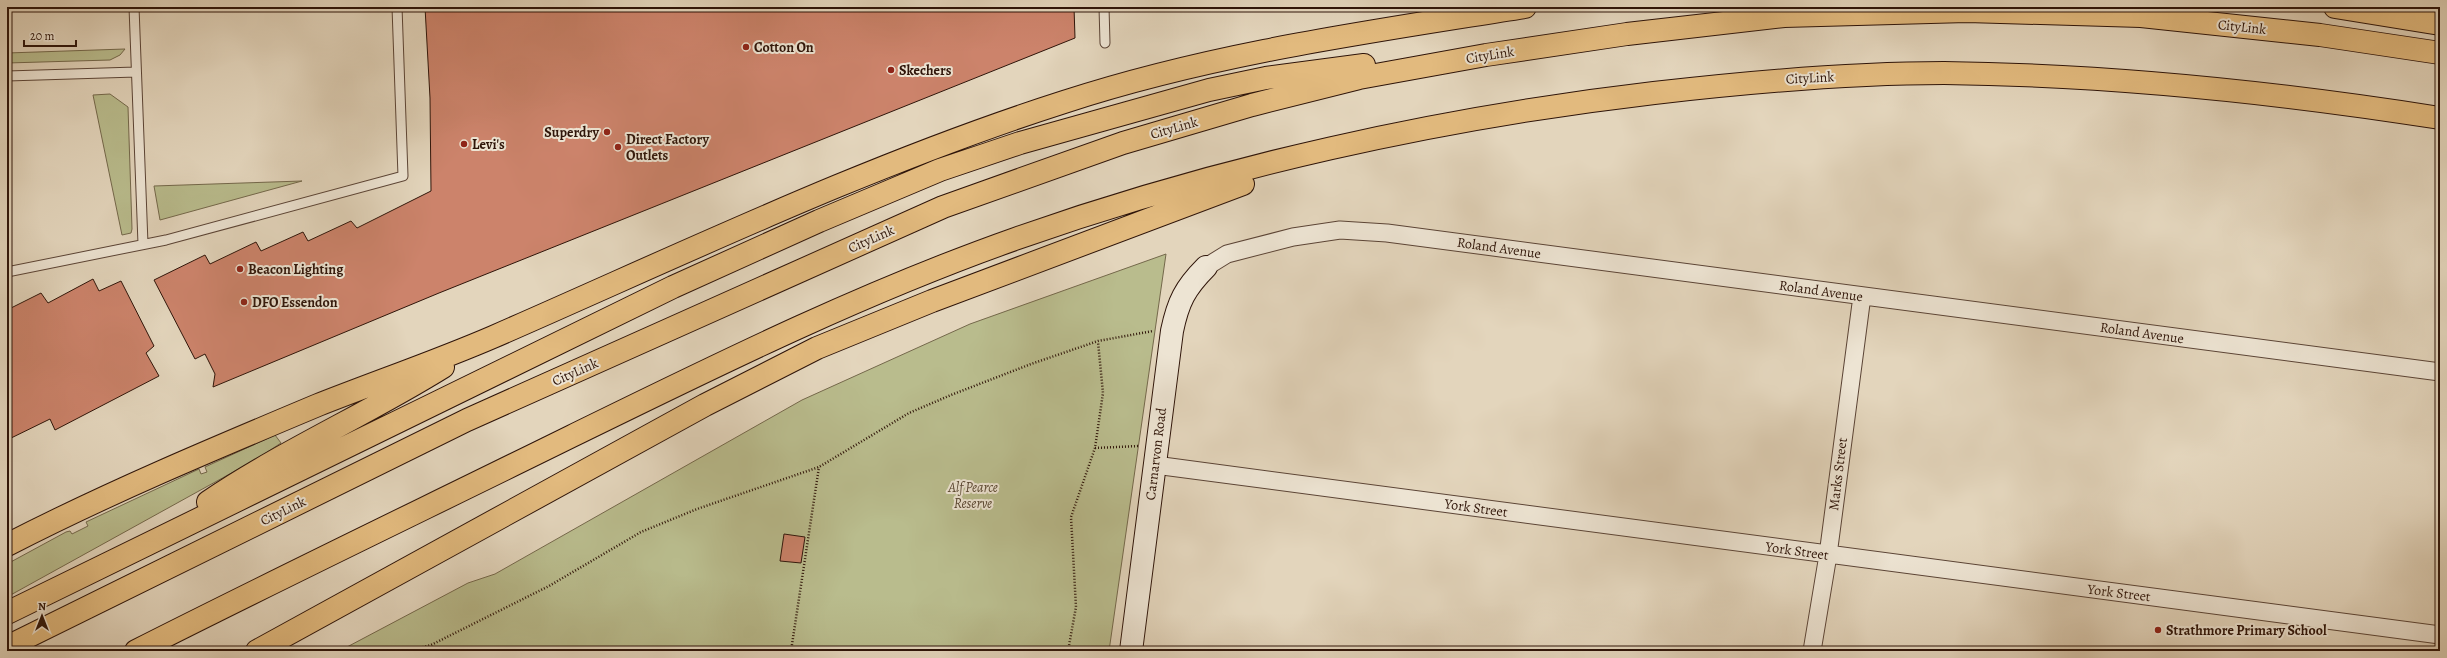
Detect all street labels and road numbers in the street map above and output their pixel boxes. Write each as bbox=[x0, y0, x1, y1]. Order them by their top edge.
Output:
street label: CityLink bbox=[2217, 15, 2267, 39]
street label: CityLink bbox=[1465, 42, 1515, 68]
street label: CityLink bbox=[1785, 67, 1835, 89]
street label: CityLink bbox=[1148, 112, 1200, 144]
street label: CityLink bbox=[845, 220, 897, 258]
street label: Roland Avenue bbox=[1456, 233, 1542, 263]
street label: Roland Avenue bbox=[1778, 276, 1864, 306]
street label: Roland Avenue bbox=[2099, 318, 2185, 348]
street label: CityLink bbox=[549, 353, 601, 391]
street label: Carnarvon Road bbox=[1141, 406, 1171, 501]
street label: Marks Street bbox=[1824, 436, 1852, 512]
street label: CityLink bbox=[257, 492, 309, 530]
street label: York Street bbox=[1442, 494, 1509, 522]
street label: York Street bbox=[1763, 537, 1830, 565]
street label: York Street bbox=[2085, 580, 2152, 606]

